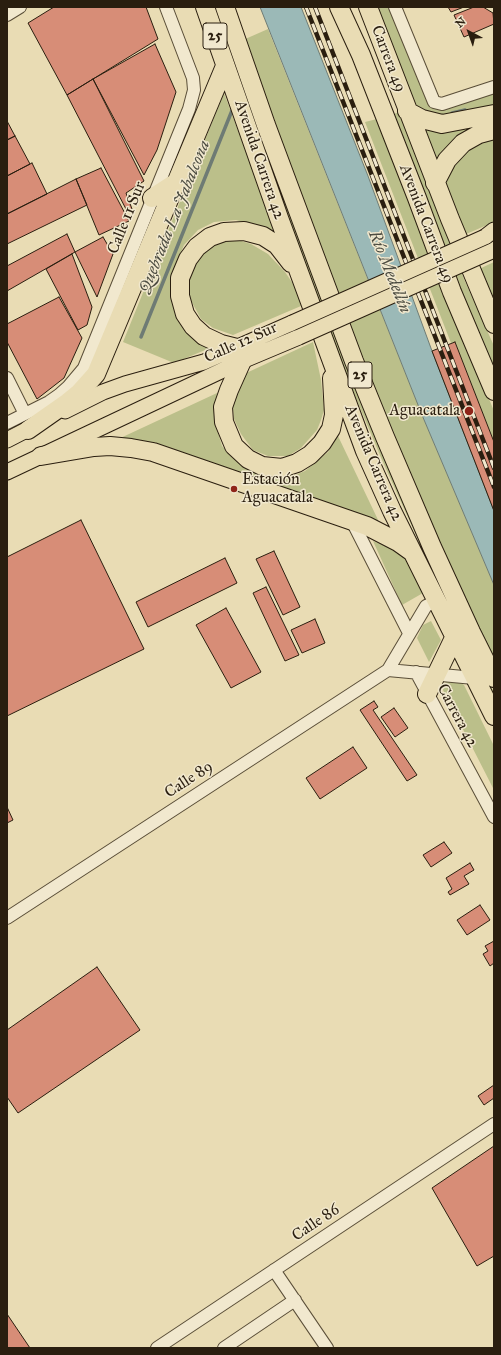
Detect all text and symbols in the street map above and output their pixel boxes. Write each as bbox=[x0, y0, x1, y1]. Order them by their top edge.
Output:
north arrow bbox=[449, 12, 489, 52]
text: N bbox=[453, 15, 469, 31]
road number: 25 bbox=[203, 23, 227, 49]
street label: Carrera 49 bbox=[367, 23, 409, 95]
street label: Avenida Carrera 42 bbox=[230, 98, 288, 222]
water label: Quebrada La Jabalcona bbox=[135, 138, 215, 296]
street label: Avenida Carrera 49 bbox=[395, 162, 457, 286]
street label: Calle 11 Sur bbox=[104, 179, 150, 257]
water label: Río Medellín bbox=[363, 228, 415, 316]
street label: Calle 12 Sur bbox=[202, 318, 280, 368]
road number: 25 bbox=[348, 362, 372, 388]
place label: Aguacatala bbox=[389, 401, 460, 421]
street label: Avenida Carrera 42 bbox=[340, 402, 406, 524]
marker: Aguacatala bbox=[463, 405, 475, 417]
place label: Estación Aguacatala bbox=[242, 470, 313, 508]
marker: Estación Aguacatala bbox=[229, 484, 239, 494]
street label: Carrera 42 bbox=[432, 681, 482, 751]
street label: Calle 89 bbox=[161, 757, 217, 803]
street label: Calle 86 bbox=[289, 1200, 343, 1246]

